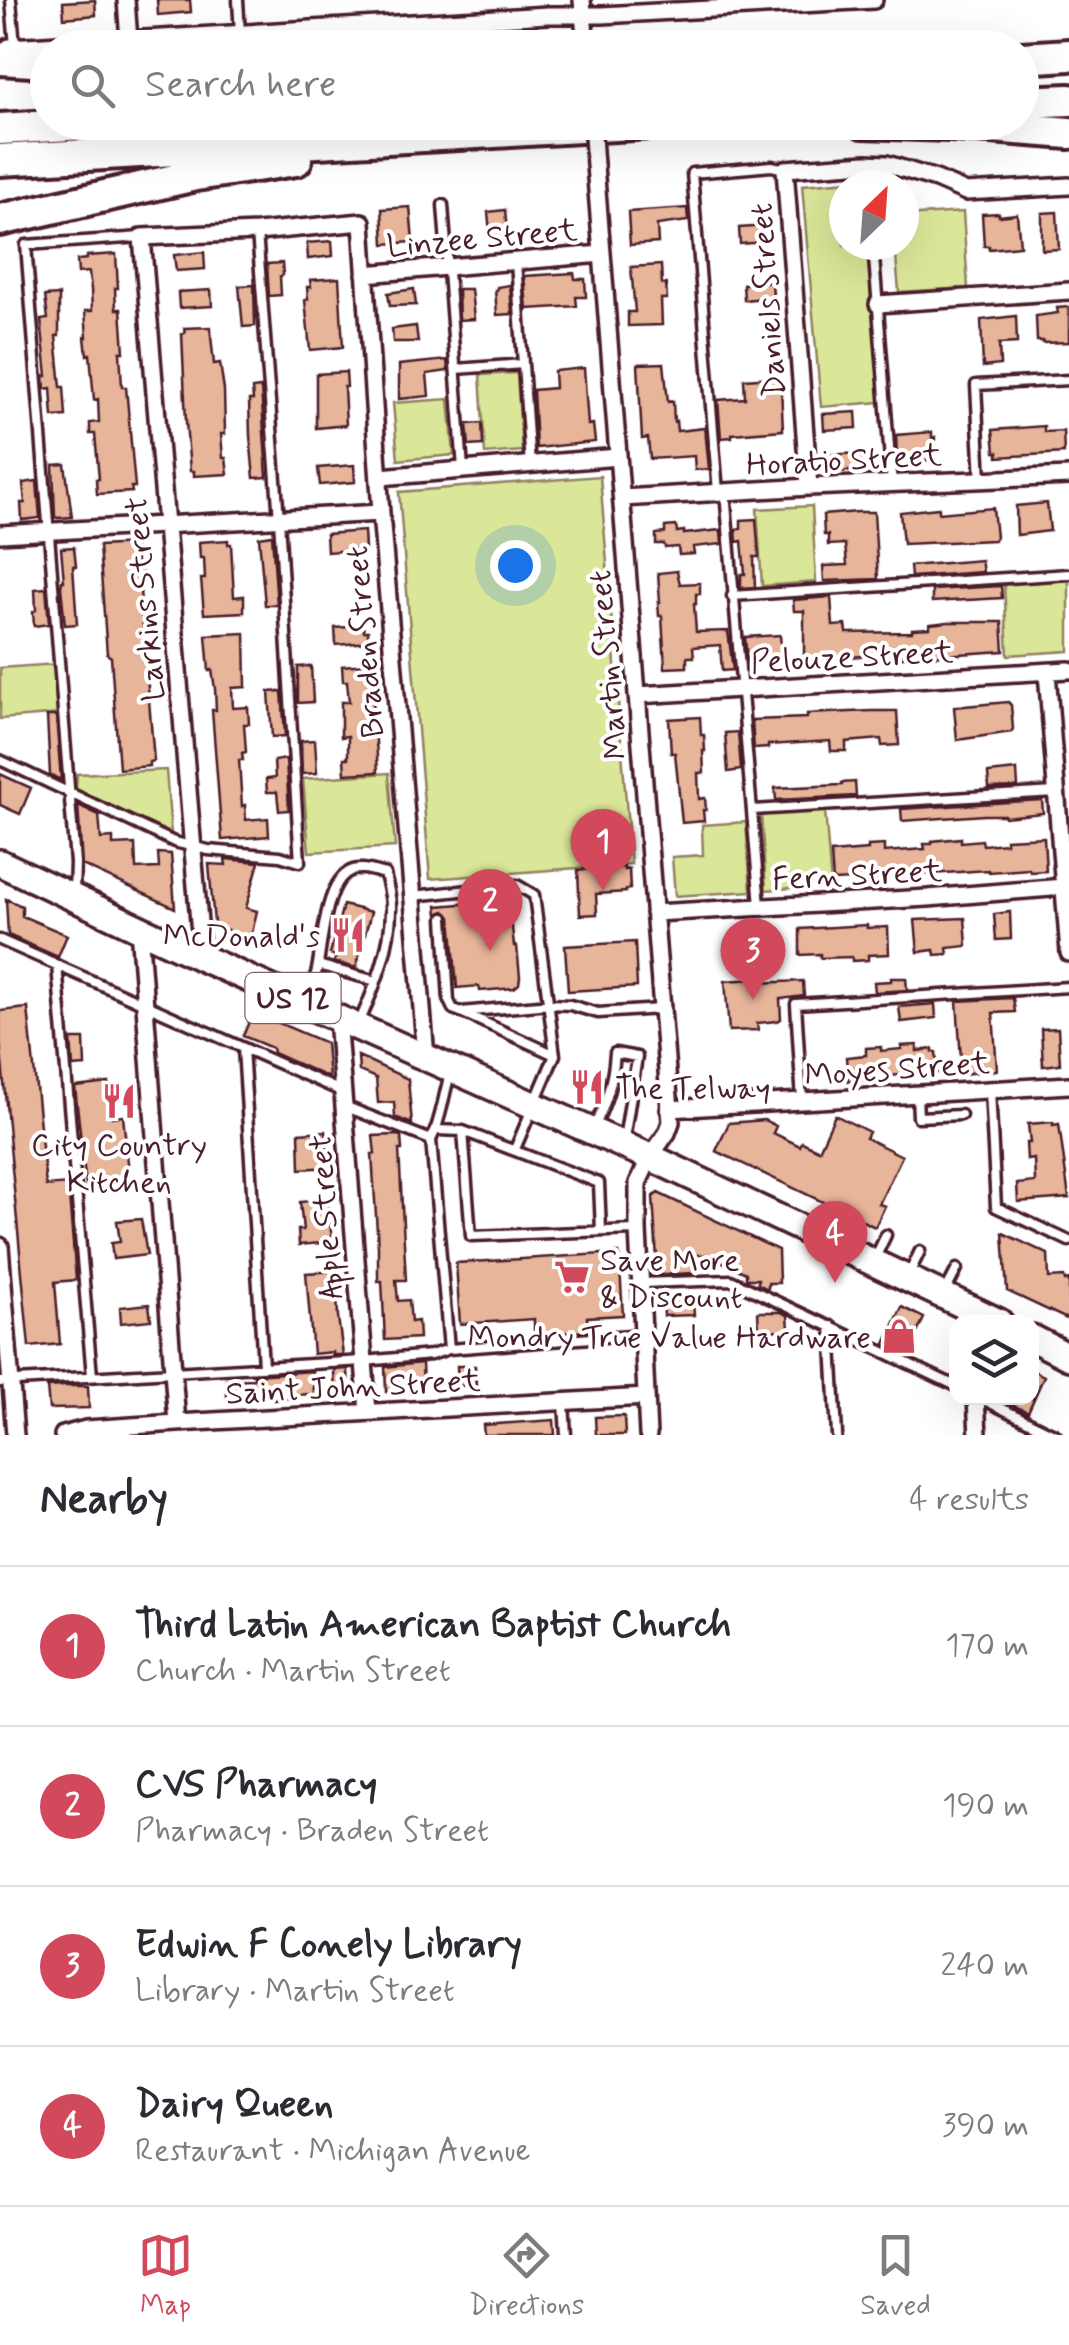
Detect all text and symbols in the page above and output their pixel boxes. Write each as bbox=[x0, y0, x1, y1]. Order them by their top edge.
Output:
search box bbox=[30, 30, 1039, 140]
icon: search bbox=[65, 58, 120, 113]
text: Search here bbox=[145, 61, 336, 110]
north arrow bbox=[829, 170, 919, 260]
street label: Daniels Street bbox=[741, 201, 797, 398]
street label: Linzee Street bbox=[385, 210, 579, 268]
street label: Horatio Street bbox=[745, 435, 943, 487]
street label: Larkins Street bbox=[116, 495, 176, 703]
your location bbox=[490, 540, 541, 591]
street label: Braden Street bbox=[337, 544, 395, 740]
street label: Martin Street bbox=[580, 568, 638, 761]
street label: Pelouze Street bbox=[750, 632, 955, 684]
pin: 1 bbox=[570, 808, 636, 891]
street label: Fern Street bbox=[771, 851, 943, 901]
pin: 2 bbox=[458, 868, 522, 951]
place label: McDonald's bbox=[163, 916, 320, 958]
restaurant icon: McDonald's bbox=[329, 916, 367, 954]
pin: 3 bbox=[720, 918, 786, 1000]
road number: US 12 bbox=[246, 973, 340, 1023]
street label: Moyes Street bbox=[803, 1043, 991, 1097]
restaurant icon: The Telway bbox=[568, 1068, 606, 1106]
place label: The Telway bbox=[615, 1068, 771, 1110]
restaurant icon: City Country Kitchen bbox=[100, 1082, 138, 1120]
place label: City Country Kitchen bbox=[31, 1125, 207, 1204]
street label: Apple Street bbox=[300, 1133, 357, 1301]
pin: 4 bbox=[802, 1200, 868, 1283]
place label: Save More & Discount bbox=[600, 1240, 743, 1319]
supermarket icon: Save More & Discount bbox=[553, 1258, 591, 1296]
map controls bbox=[949, 1315, 1039, 1405]
button: layers bbox=[949, 1315, 1039, 1405]
place label: Mondry True Value Hardware bbox=[468, 1317, 871, 1359]
shop icon: Mondry True Value Hardware bbox=[880, 1317, 918, 1355]
street label: Saint John Street bbox=[225, 1360, 482, 1416]
text: Nearby bbox=[40, 1473, 168, 1528]
text: 4 results bbox=[909, 1479, 1029, 1521]
text: Third Latin American Baptist Church bbox=[135, 1601, 731, 1650]
text: 1 bbox=[65, 1625, 80, 1667]
text: 170 m bbox=[945, 1625, 1029, 1667]
text: Church · Martin Street bbox=[135, 1650, 451, 1692]
text: CVS Pharmacy bbox=[135, 1761, 377, 1810]
text: 2 bbox=[65, 1785, 80, 1827]
text: 190 m bbox=[942, 1785, 1029, 1827]
text: Pharmacy · Braden Street bbox=[135, 1810, 489, 1852]
text: Edwin F Conely Library bbox=[135, 1921, 522, 1970]
text: 3 bbox=[65, 1945, 80, 1987]
text: 240 m bbox=[941, 1945, 1029, 1987]
text: Library · Martin Street bbox=[135, 1970, 455, 2012]
text: Dairy Queen bbox=[135, 2081, 333, 2130]
text: 4 bbox=[63, 2105, 82, 2147]
text: 390 m bbox=[942, 2105, 1029, 2147]
text: Restaurant · Michigan Avenue bbox=[135, 2130, 531, 2172]
tab: Map bbox=[138, 2228, 193, 2325]
tab: Directions bbox=[469, 2228, 584, 2325]
tab: Saved bbox=[860, 2228, 931, 2325]

